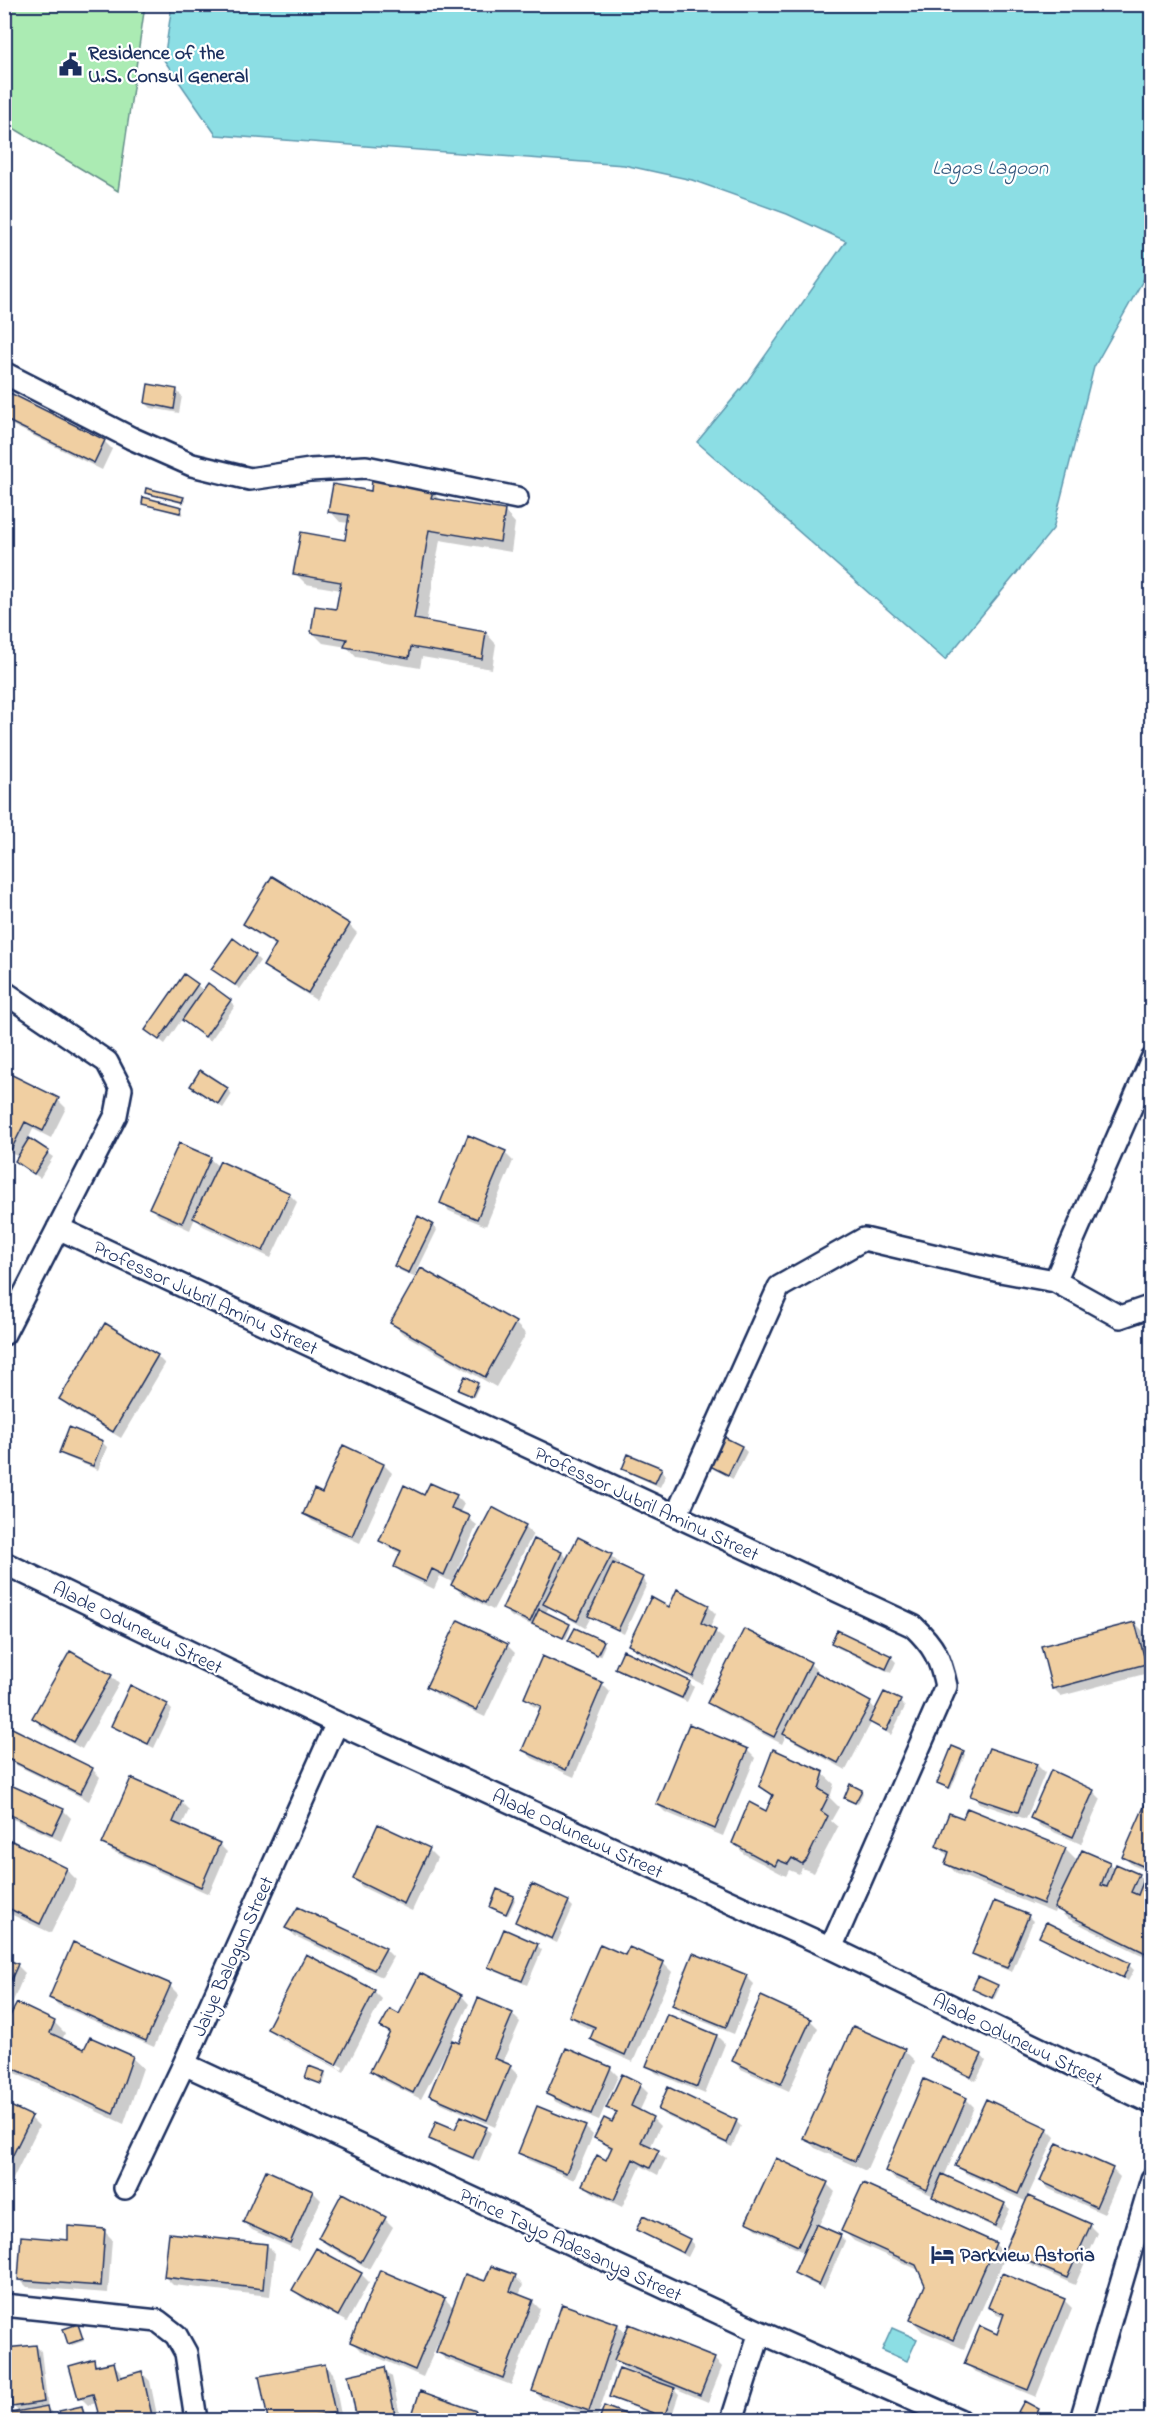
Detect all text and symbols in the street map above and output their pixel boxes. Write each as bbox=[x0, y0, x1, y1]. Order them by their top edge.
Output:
place label: Residence of the U.S. Consul General bbox=[88, 40, 248, 92]
public building icon: Residence of the U.S. Consul General bbox=[57, 51, 83, 77]
water label: Lagos Lagoon bbox=[932, 154, 1049, 185]
street label: Professor Jubril Aminu Street bbox=[88, 1234, 322, 1364]
street label: Professor Jubril Aminu Street bbox=[529, 1440, 763, 1570]
street label: Alade Odunewu Street bbox=[47, 1575, 227, 1683]
street label: Alade Odunewu Street bbox=[486, 1783, 668, 1888]
street label: Jaiye Balogun Street bbox=[186, 1872, 284, 2042]
street label: Alade Odunewu Street bbox=[927, 1987, 1107, 2095]
street label: Prince Tayo Adesanya Street bbox=[454, 2182, 686, 2311]
hotel icon: Parkview Astoria bbox=[929, 2241, 955, 2267]
place label: Parkview Astoria bbox=[960, 2242, 1095, 2271]

